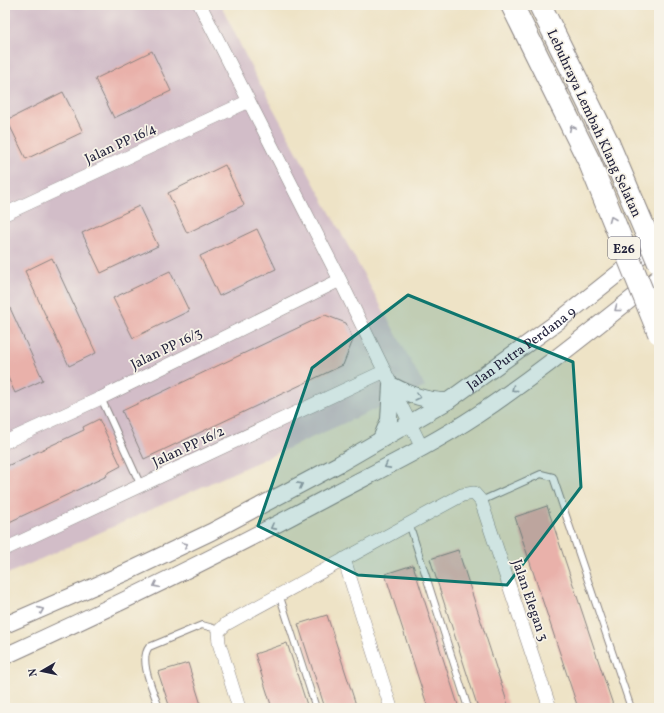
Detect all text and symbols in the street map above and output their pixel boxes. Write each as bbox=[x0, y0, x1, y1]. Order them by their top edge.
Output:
street label: Lebuhraya Lembah Klang Selatan bbox=[542, 27, 646, 221]
street label: Jalan PP 16/4 bbox=[82, 119, 160, 169]
one-way arrow bbox=[569, 125, 577, 133]
one-way arrow bbox=[609, 216, 617, 223]
road number: E26 bbox=[608, 237, 640, 259]
street label: Jalan Putra Perdana 9 bbox=[463, 303, 580, 396]
one-way arrow bbox=[615, 305, 622, 312]
street label: Jalan PP 16/3 bbox=[128, 324, 206, 375]
one-way arrow bbox=[512, 384, 519, 391]
one-way arrow bbox=[415, 392, 422, 401]
street label: Jalan PP 16/2 bbox=[150, 422, 228, 472]
one-way arrow bbox=[384, 461, 392, 469]
one-way arrow bbox=[296, 482, 303, 490]
one-way arrow bbox=[269, 522, 277, 530]
one-way arrow bbox=[180, 542, 188, 550]
street label: Jalan Elegan 3 bbox=[507, 557, 552, 644]
one-way arrow bbox=[153, 580, 160, 587]
one-way arrow bbox=[36, 607, 44, 615]
north arrow bbox=[22, 651, 62, 691]
text: N bbox=[26, 667, 42, 677]

